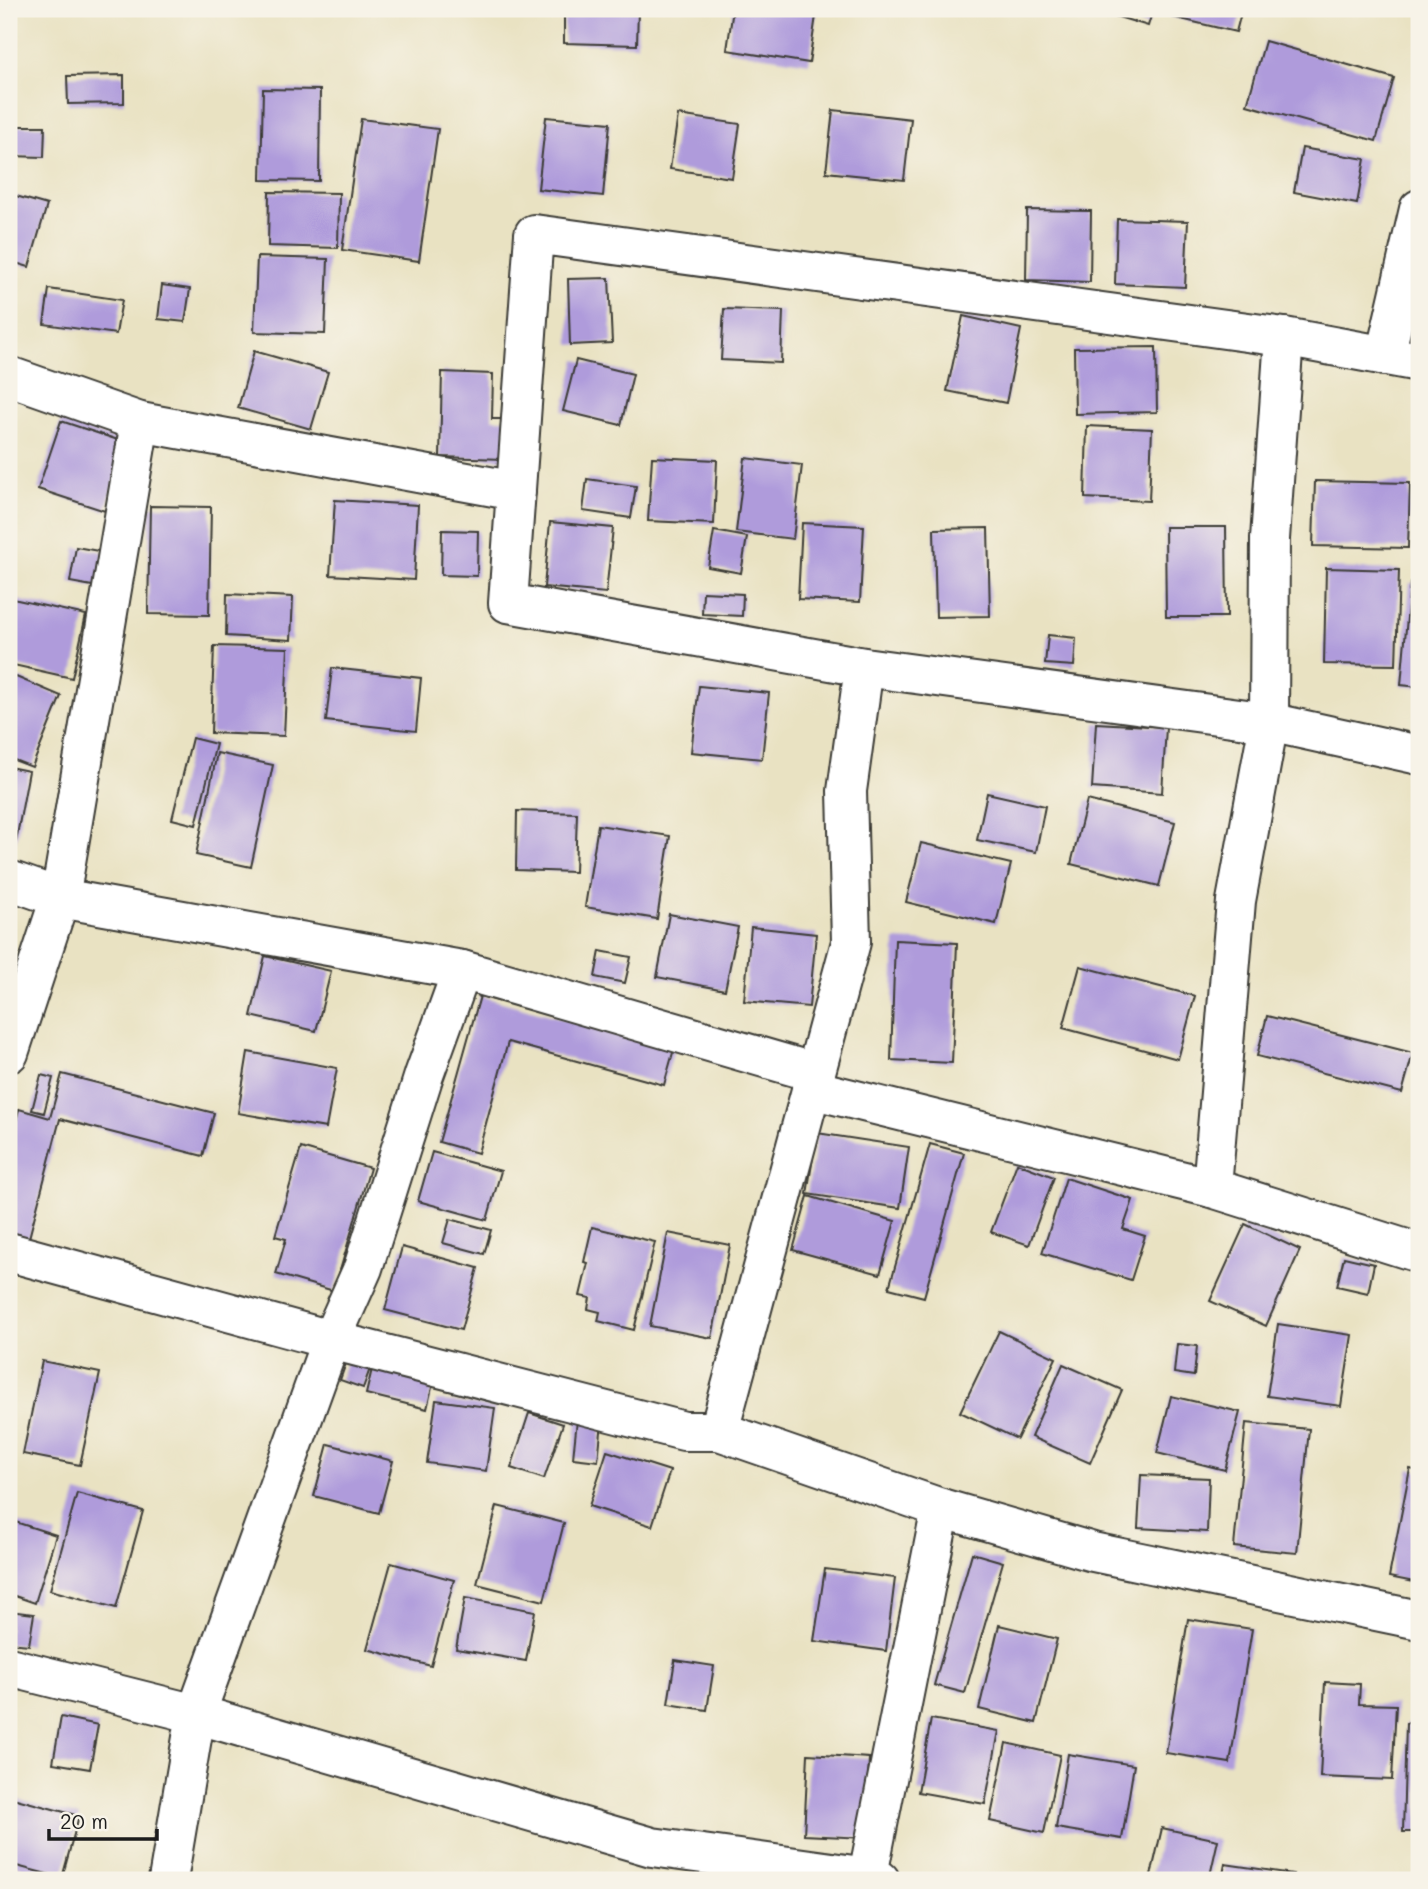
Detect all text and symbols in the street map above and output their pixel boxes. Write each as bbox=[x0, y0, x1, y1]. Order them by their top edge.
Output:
scale bar bbox=[49, 1798, 158, 1842]
text: 20 m bbox=[60, 1807, 108, 1834]

